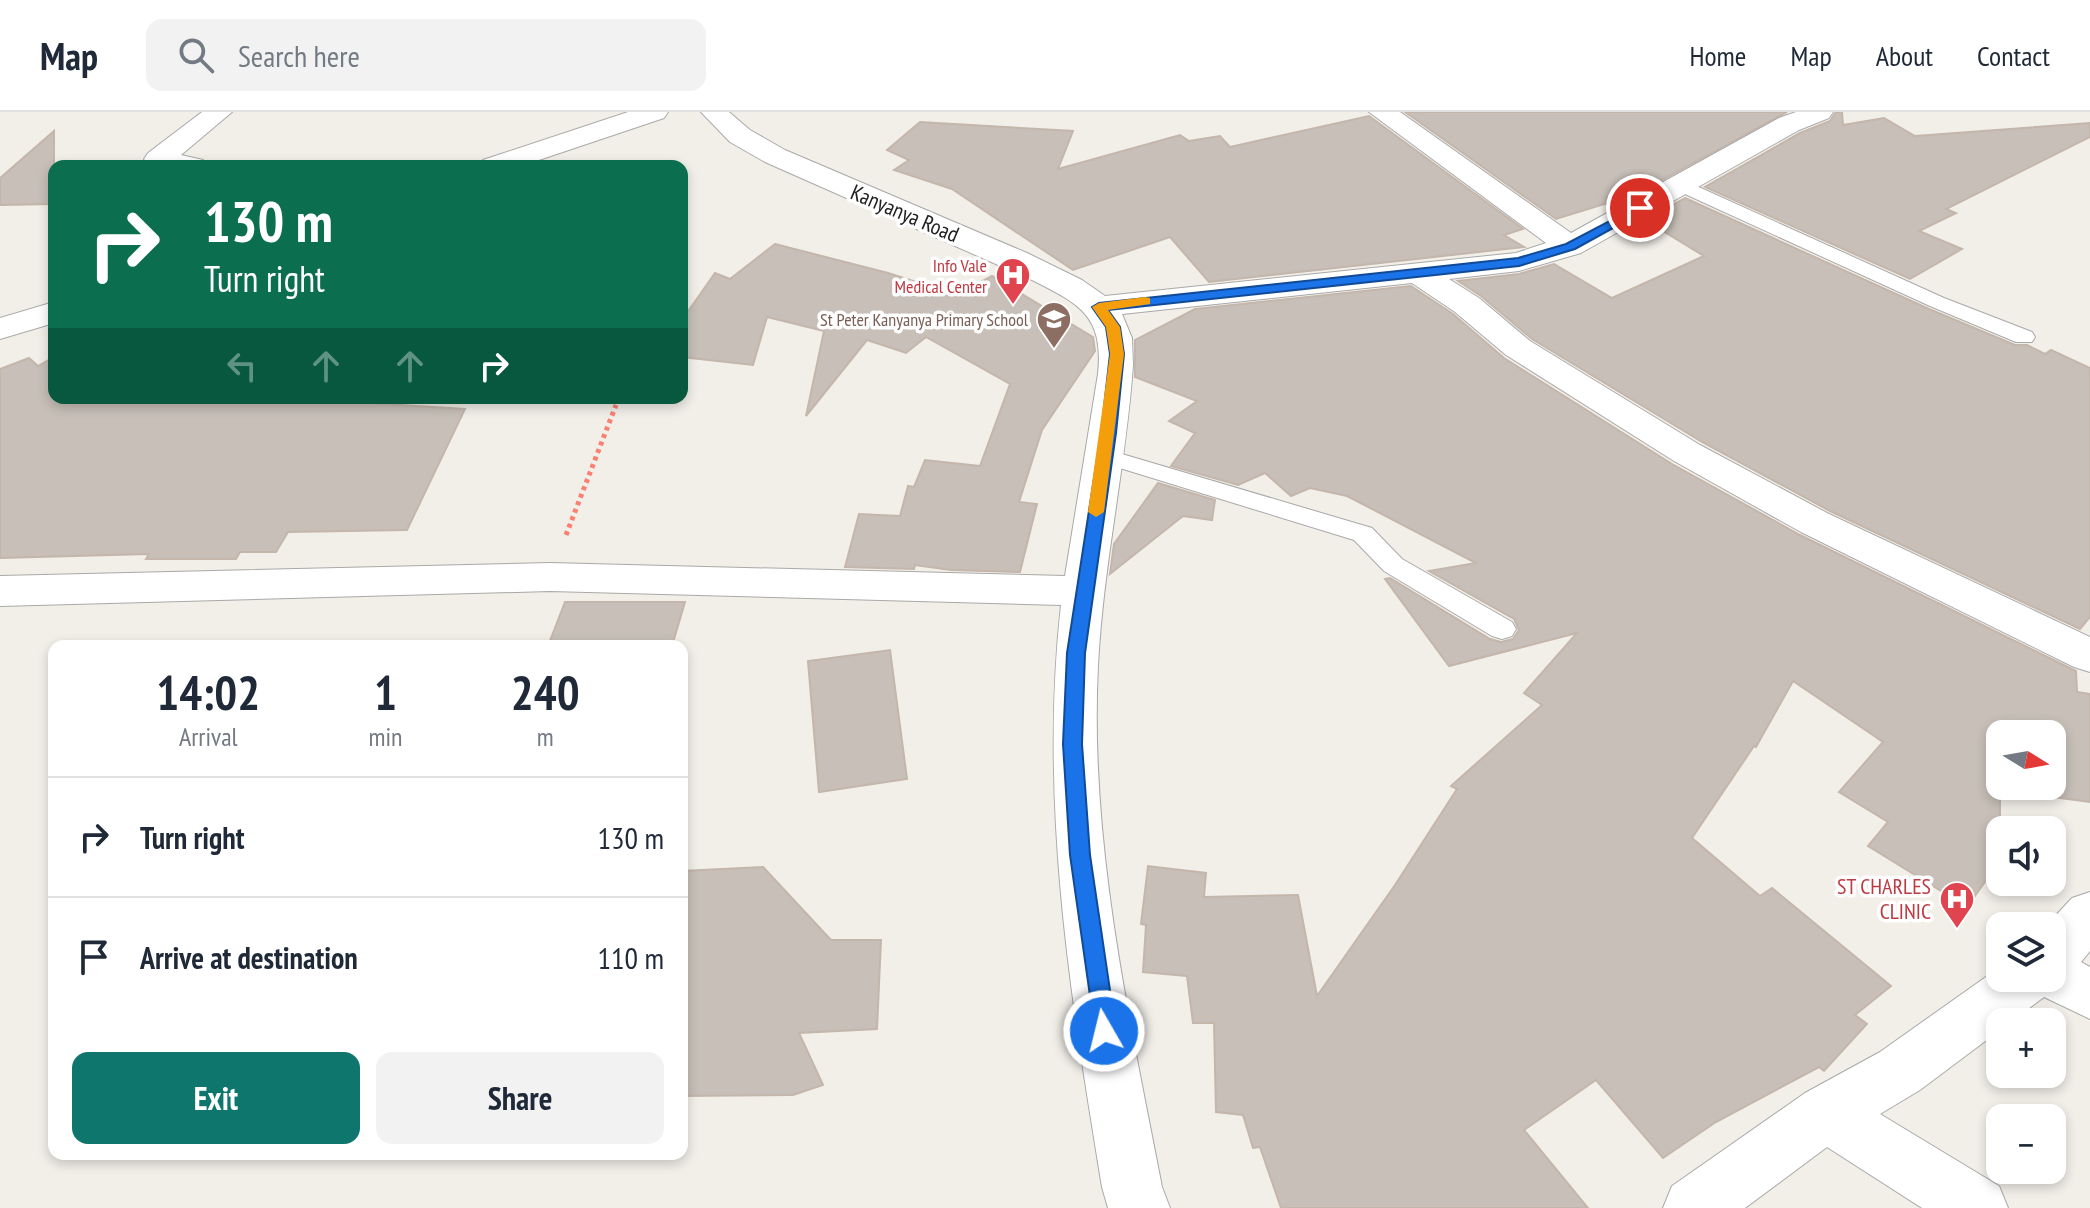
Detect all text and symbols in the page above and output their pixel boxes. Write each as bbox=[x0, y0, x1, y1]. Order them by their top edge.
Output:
search box bbox=[146, 19, 706, 91]
text: Map bbox=[40, 31, 98, 80]
icon: search bbox=[174, 33, 218, 77]
text: Search here bbox=[238, 36, 360, 75]
text: Home bbox=[1690, 37, 1746, 74]
text: Map bbox=[1790, 37, 1832, 74]
text: About bbox=[1876, 37, 1933, 74]
text: Contact bbox=[1977, 37, 2050, 74]
pin bbox=[1606, 174, 1674, 242]
street label: Kanyanya Road bbox=[847, 178, 963, 248]
text: 130 m bbox=[204, 185, 333, 257]
icon: arrive bbox=[1618, 186, 1662, 230]
icon: right bbox=[72, 192, 176, 296]
place label: Info Vale Medical Center bbox=[895, 254, 987, 298]
text: Turn right bbox=[204, 255, 325, 302]
hospital icon: Info Vale Medical Center bbox=[994, 256, 1032, 306]
school or university icon: St Peter Kanyanya Primary School bbox=[1035, 300, 1073, 350]
place label: St Peter Kanyanya Primary School bbox=[820, 308, 1029, 331]
icon: left bbox=[220, 344, 264, 388]
icon: ahead bbox=[304, 344, 348, 388]
icon: ahead bbox=[388, 344, 432, 388]
icon: right bbox=[472, 344, 516, 388]
text: 14:02 bbox=[156, 661, 260, 723]
text: 1 bbox=[374, 661, 397, 723]
text: 240 bbox=[511, 661, 580, 723]
text: Arrival bbox=[179, 720, 238, 753]
text: min bbox=[368, 720, 402, 753]
text: m bbox=[537, 720, 554, 753]
north arrow bbox=[1986, 720, 2066, 800]
map controls bbox=[1986, 720, 2066, 1184]
icon: right bbox=[72, 815, 116, 859]
button: sound bbox=[1986, 816, 2066, 896]
text: Turn right bbox=[140, 818, 244, 857]
text: 130 m bbox=[598, 818, 664, 857]
place label: ST CHARLES CLINIC bbox=[1837, 872, 1931, 925]
hospital icon: ST CHARLES CLINIC bbox=[1938, 880, 1976, 930]
button: layers bbox=[1986, 912, 2066, 992]
icon: arrive bbox=[72, 935, 116, 979]
text: Arrive at destination bbox=[140, 938, 358, 977]
text: 110 m bbox=[598, 938, 664, 977]
position arrow bbox=[1062, 989, 1146, 1073]
button: + bbox=[1986, 1008, 2066, 1088]
button: Exit bbox=[72, 1052, 360, 1144]
button: Share bbox=[376, 1052, 664, 1144]
button: − bbox=[1986, 1104, 2066, 1184]

